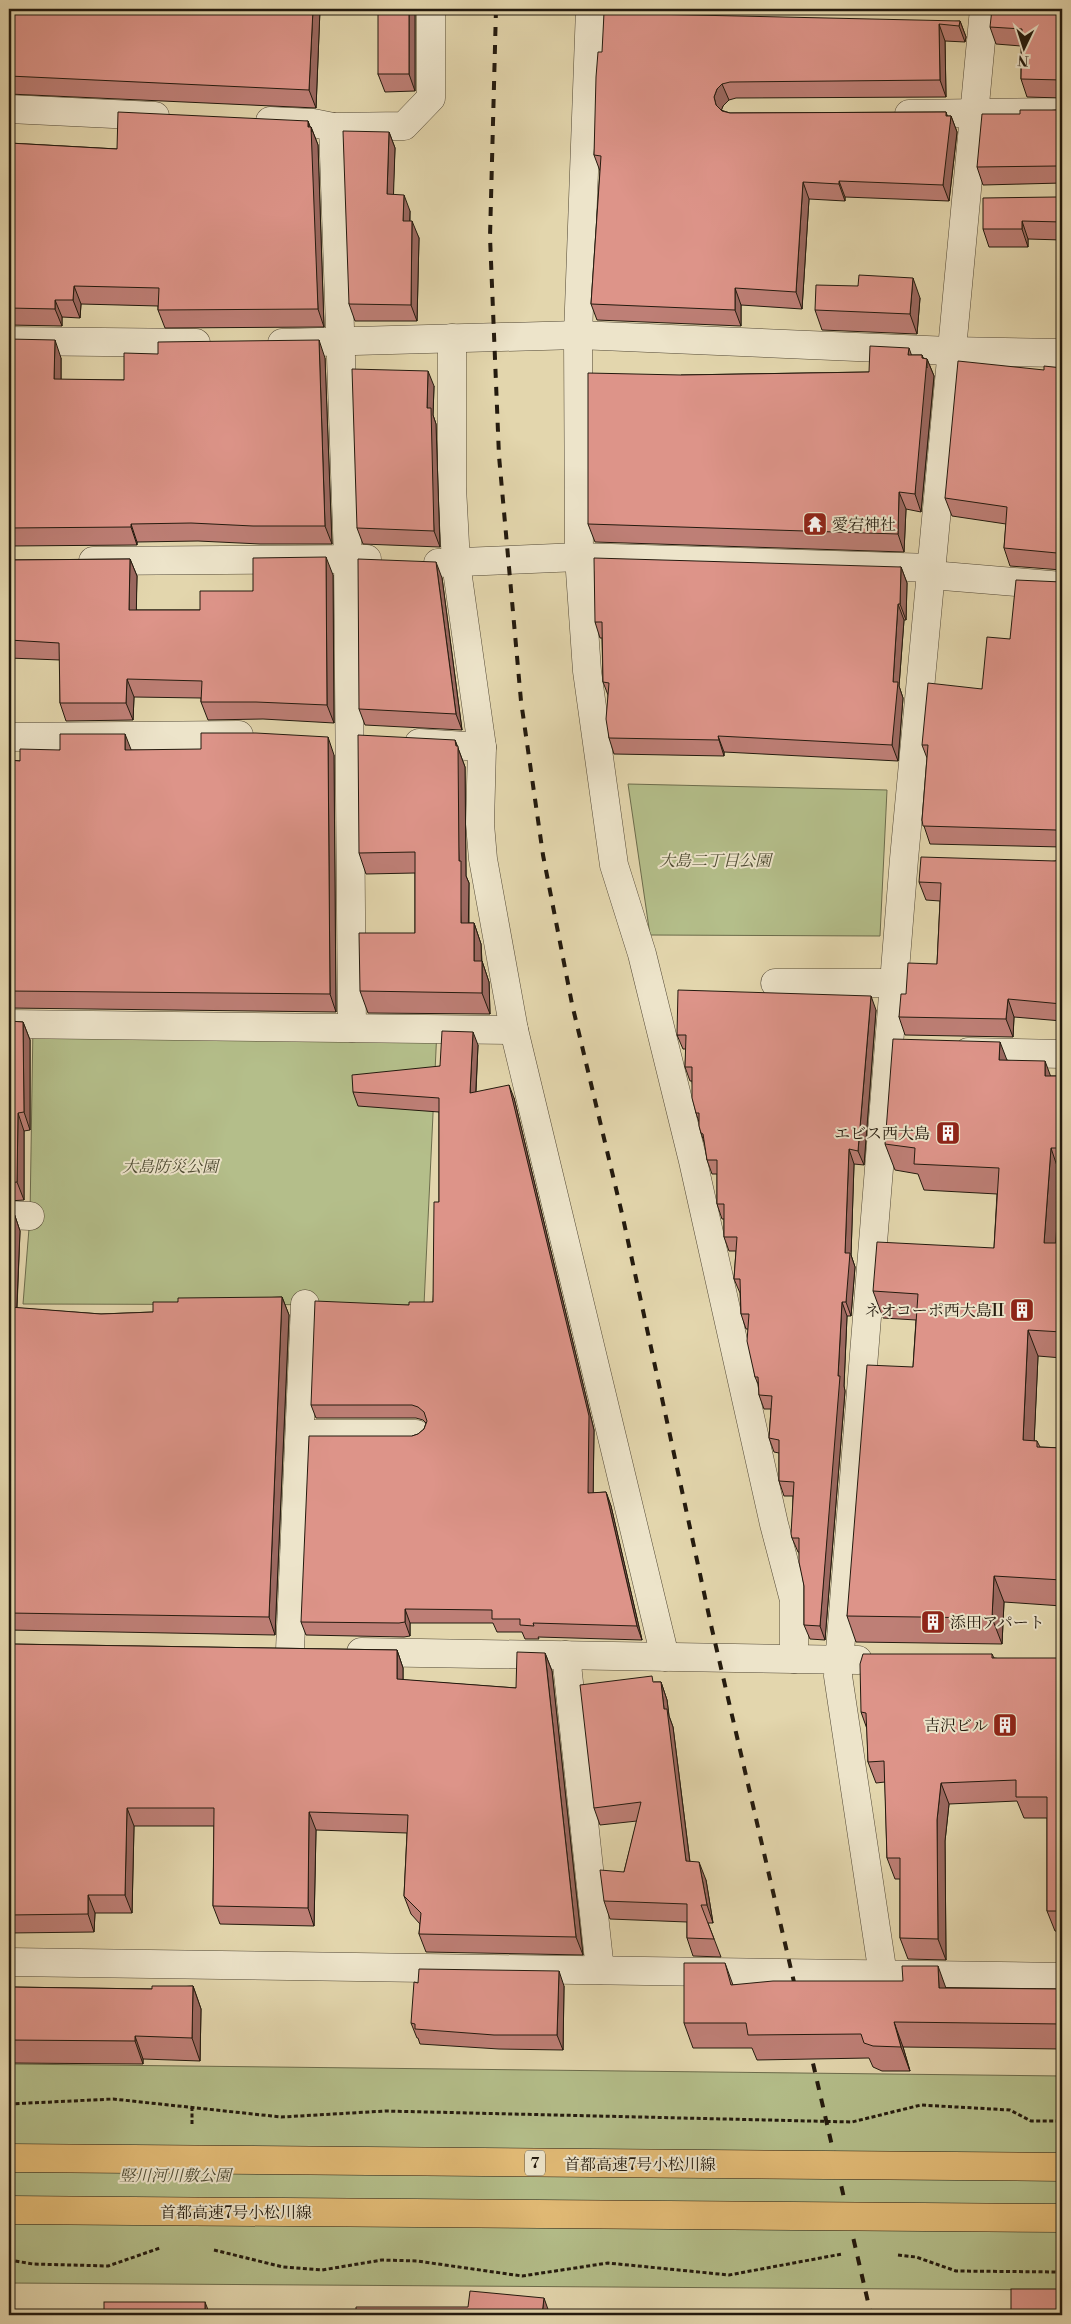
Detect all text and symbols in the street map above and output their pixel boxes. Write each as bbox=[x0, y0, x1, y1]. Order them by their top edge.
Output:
north arrow bbox=[998, 22, 1048, 72]
text: N bbox=[1017, 51, 1029, 69]
temple icon: 愛宕神社 bbox=[802, 511, 828, 537]
place label: 愛宕神社 bbox=[832, 515, 896, 535]
park label: 大島二丁目公園 bbox=[659, 851, 774, 871]
building icon: エビス西大島 bbox=[935, 1120, 961, 1146]
place label: エビス西大島 bbox=[834, 1124, 930, 1144]
park label: 大島防災公園 bbox=[122, 1157, 221, 1177]
building icon: ネオコーポ西大島II bbox=[1009, 1297, 1035, 1323]
place label: ネオコーポ西大島II bbox=[865, 1301, 1004, 1321]
building icon: 添田アパート bbox=[920, 1609, 946, 1635]
place label: 添田アパート bbox=[950, 1613, 1045, 1633]
building icon: 吉沢ビル bbox=[992, 1712, 1018, 1738]
place label: 吉沢ビル bbox=[924, 1716, 988, 1736]
road number: 7 bbox=[525, 2150, 545, 2176]
street label: 首都高速7号小松川線 bbox=[564, 2155, 716, 2175]
park label: 竪川河川敷公園 bbox=[119, 2166, 234, 2186]
street label: 首都高速7号小松川線 bbox=[160, 2203, 312, 2223]

